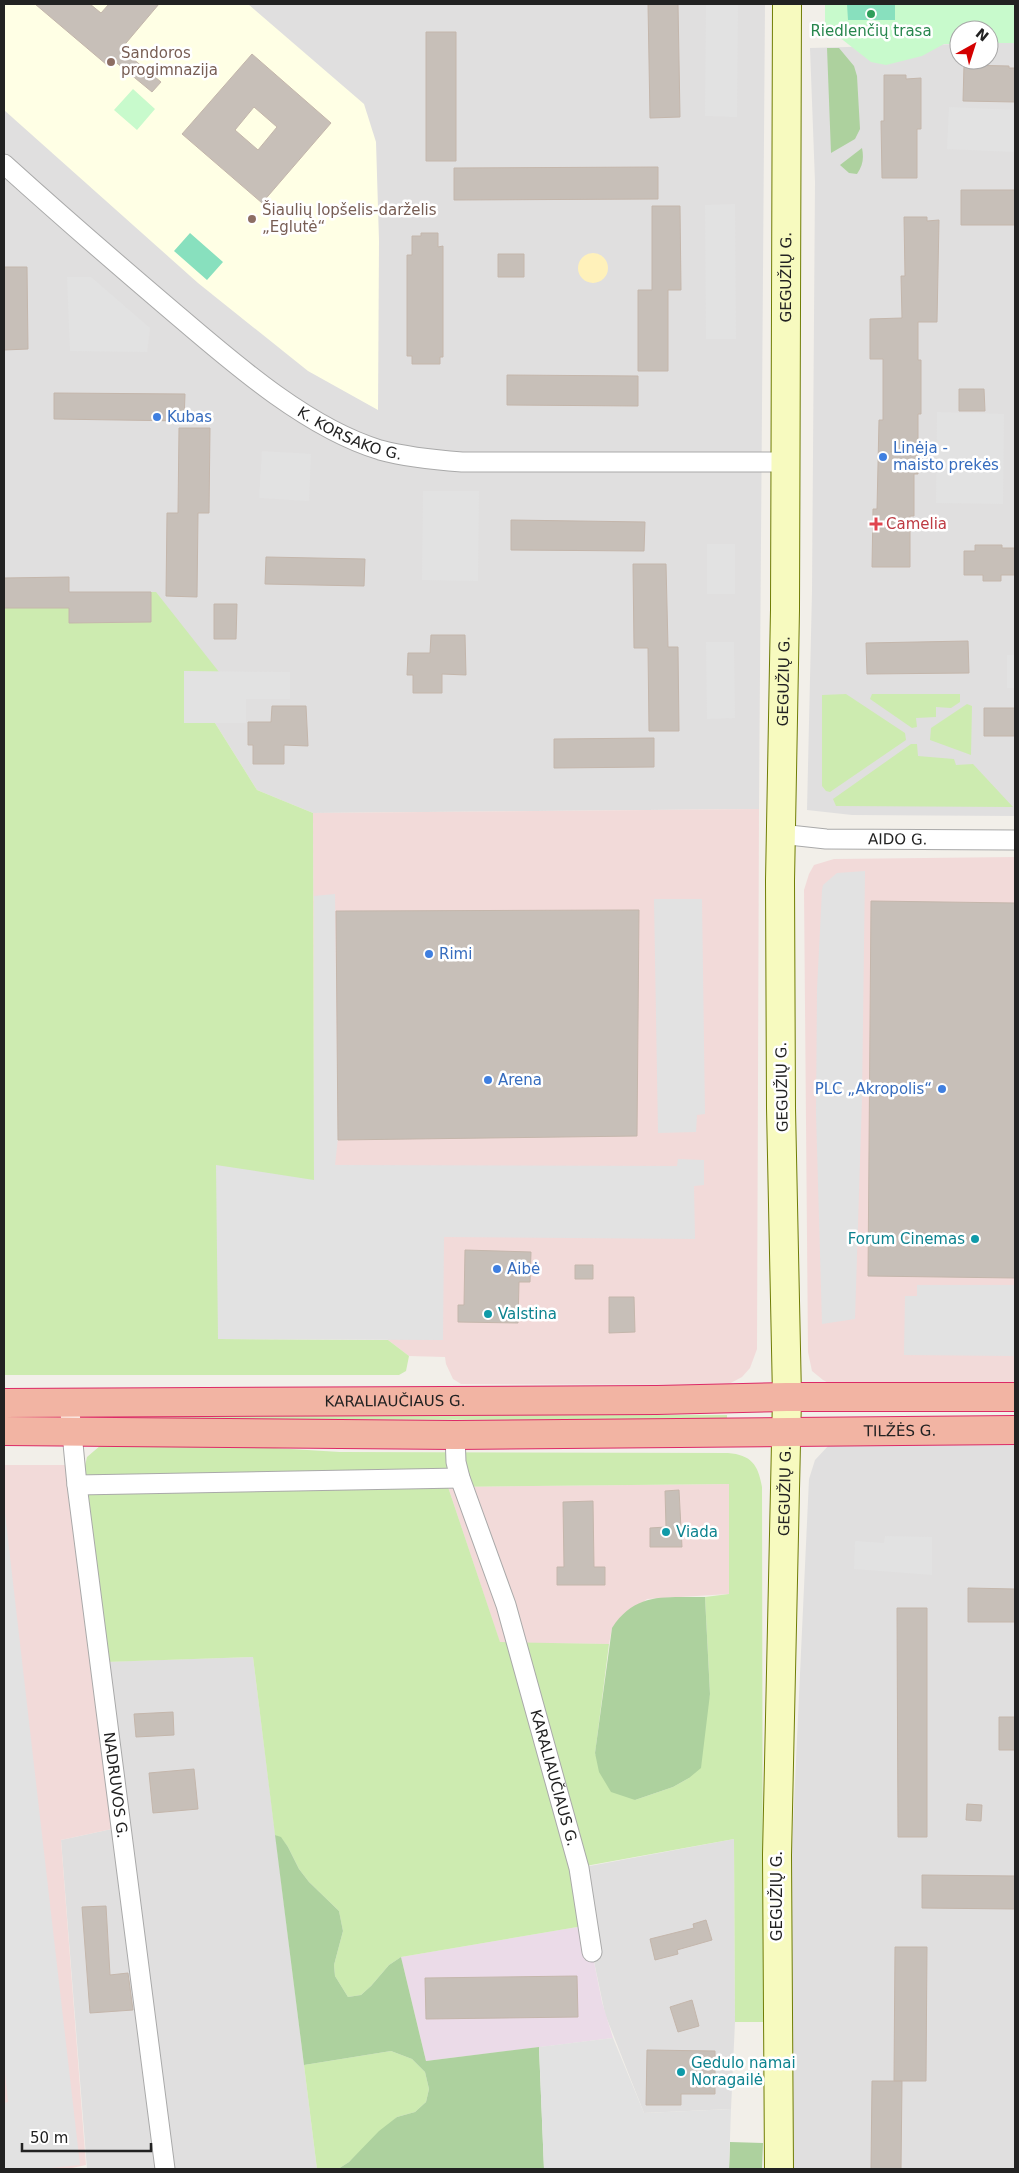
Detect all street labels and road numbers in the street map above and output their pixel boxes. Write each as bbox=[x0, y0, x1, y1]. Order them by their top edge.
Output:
street label: GEGUŽIŲ G. bbox=[776, 232, 795, 322]
street label: K. KORSAKO G. bbox=[294, 403, 403, 464]
street label: GEGUŽIŲ G. bbox=[774, 636, 794, 727]
street label: AIDO G. bbox=[868, 830, 927, 849]
street label: GEGUŽIŲ G. bbox=[771, 1042, 792, 1132]
street label: KARALIAUČIAUS G. bbox=[325, 1391, 465, 1411]
street label: TILŽĖS G. bbox=[863, 1421, 936, 1440]
street label: GEGUŽIŲ G. bbox=[775, 1446, 795, 1536]
street label: KARALIAUČIAUS G. bbox=[526, 1708, 581, 1848]
street label: NADRUVOS G. bbox=[100, 1731, 131, 1839]
street label: GEGUŽIŲ G. bbox=[767, 1851, 786, 1941]

